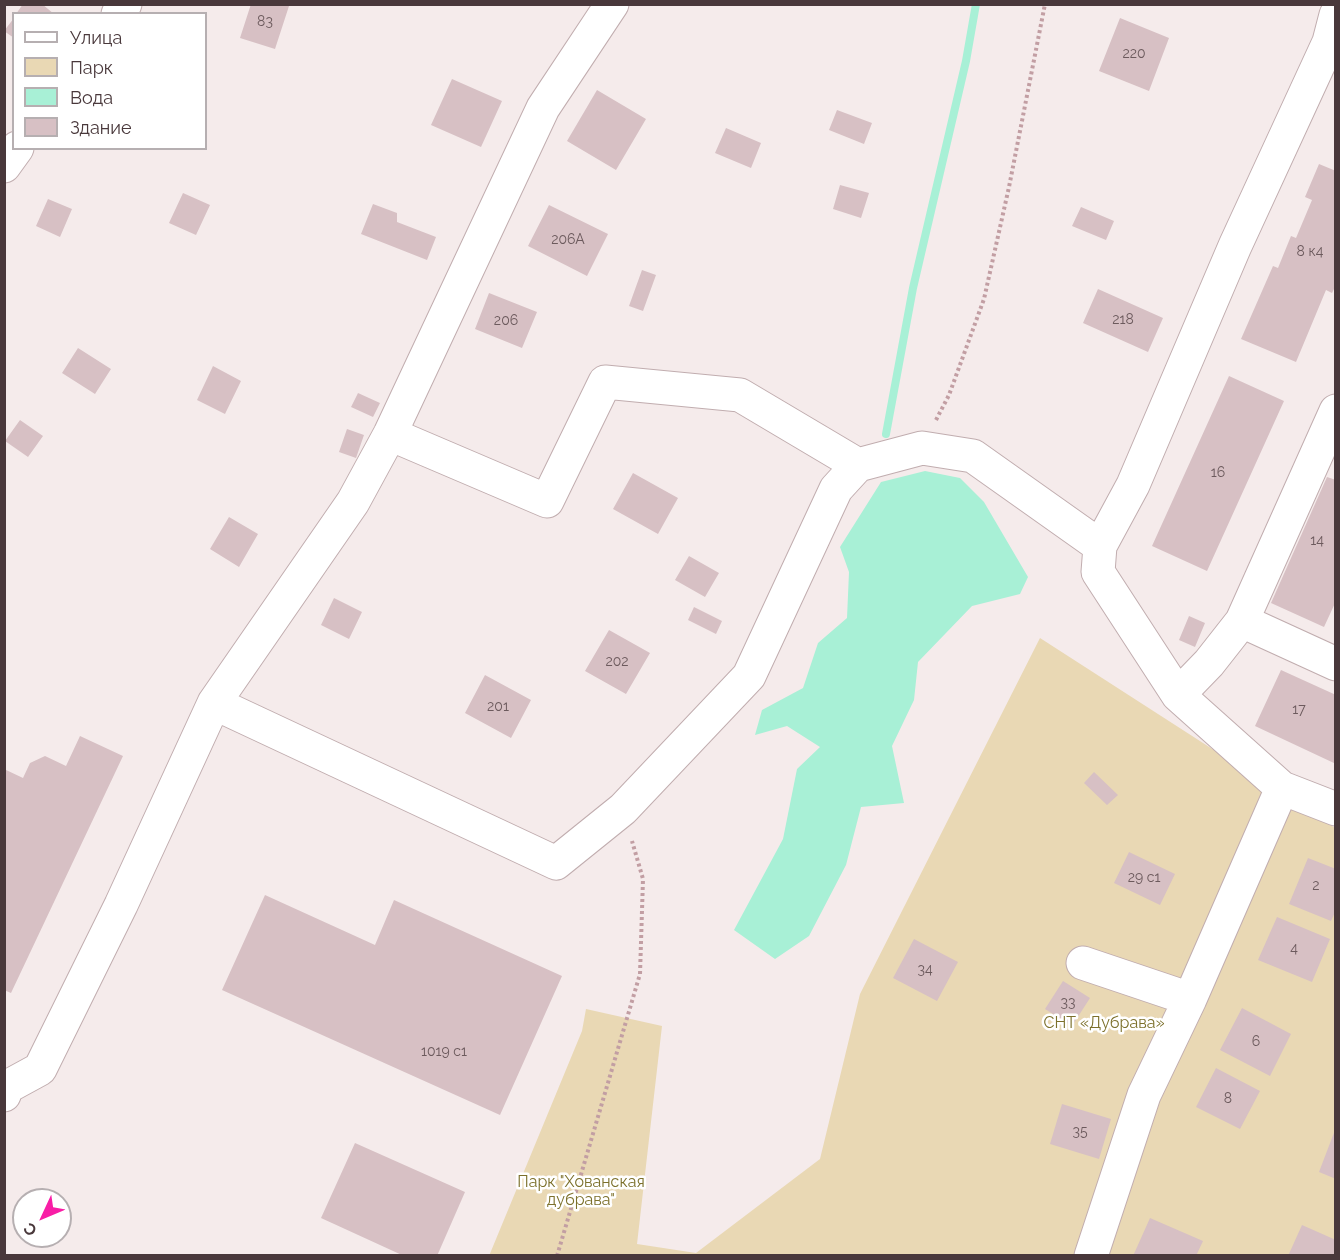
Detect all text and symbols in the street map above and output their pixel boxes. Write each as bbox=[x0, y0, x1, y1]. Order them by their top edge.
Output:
legend bbox=[12, 12, 207, 150]
house number: 83 bbox=[257, 14, 273, 30]
text: Улица bbox=[70, 27, 122, 48]
house number: 220 bbox=[1122, 46, 1146, 62]
text: Парк bbox=[70, 57, 113, 78]
text: Вода bbox=[70, 87, 113, 108]
text: Здание bbox=[70, 117, 132, 138]
house number: 206А bbox=[551, 232, 585, 248]
house number: 8 к4 bbox=[1297, 244, 1323, 260]
house number: 218 bbox=[1112, 312, 1134, 328]
house number: 206 bbox=[494, 313, 518, 329]
house number: 16 bbox=[1211, 465, 1225, 481]
house number: 14 bbox=[1310, 533, 1324, 549]
house number: 202 bbox=[605, 654, 629, 670]
house number: 201 bbox=[487, 699, 509, 715]
house number: 17 bbox=[1292, 702, 1306, 718]
house number: 29 с1 bbox=[1128, 870, 1160, 886]
house number: 2 bbox=[1312, 878, 1320, 894]
house number: 4 bbox=[1290, 941, 1298, 957]
house number: 34 bbox=[917, 962, 933, 978]
house number: 33 bbox=[1061, 995, 1075, 1011]
park label: СНТ «Дубрава» bbox=[1043, 1013, 1165, 1033]
house number: 6 bbox=[1252, 1034, 1260, 1050]
house number: 1019 с1 bbox=[421, 1044, 467, 1060]
house number: 8 bbox=[1224, 1091, 1232, 1107]
house number: 35 bbox=[1072, 1124, 1088, 1140]
park label: Парк "Хованская дубрава" bbox=[517, 1172, 645, 1210]
north arrow bbox=[12, 1188, 72, 1248]
text: С bbox=[19, 1219, 41, 1240]

